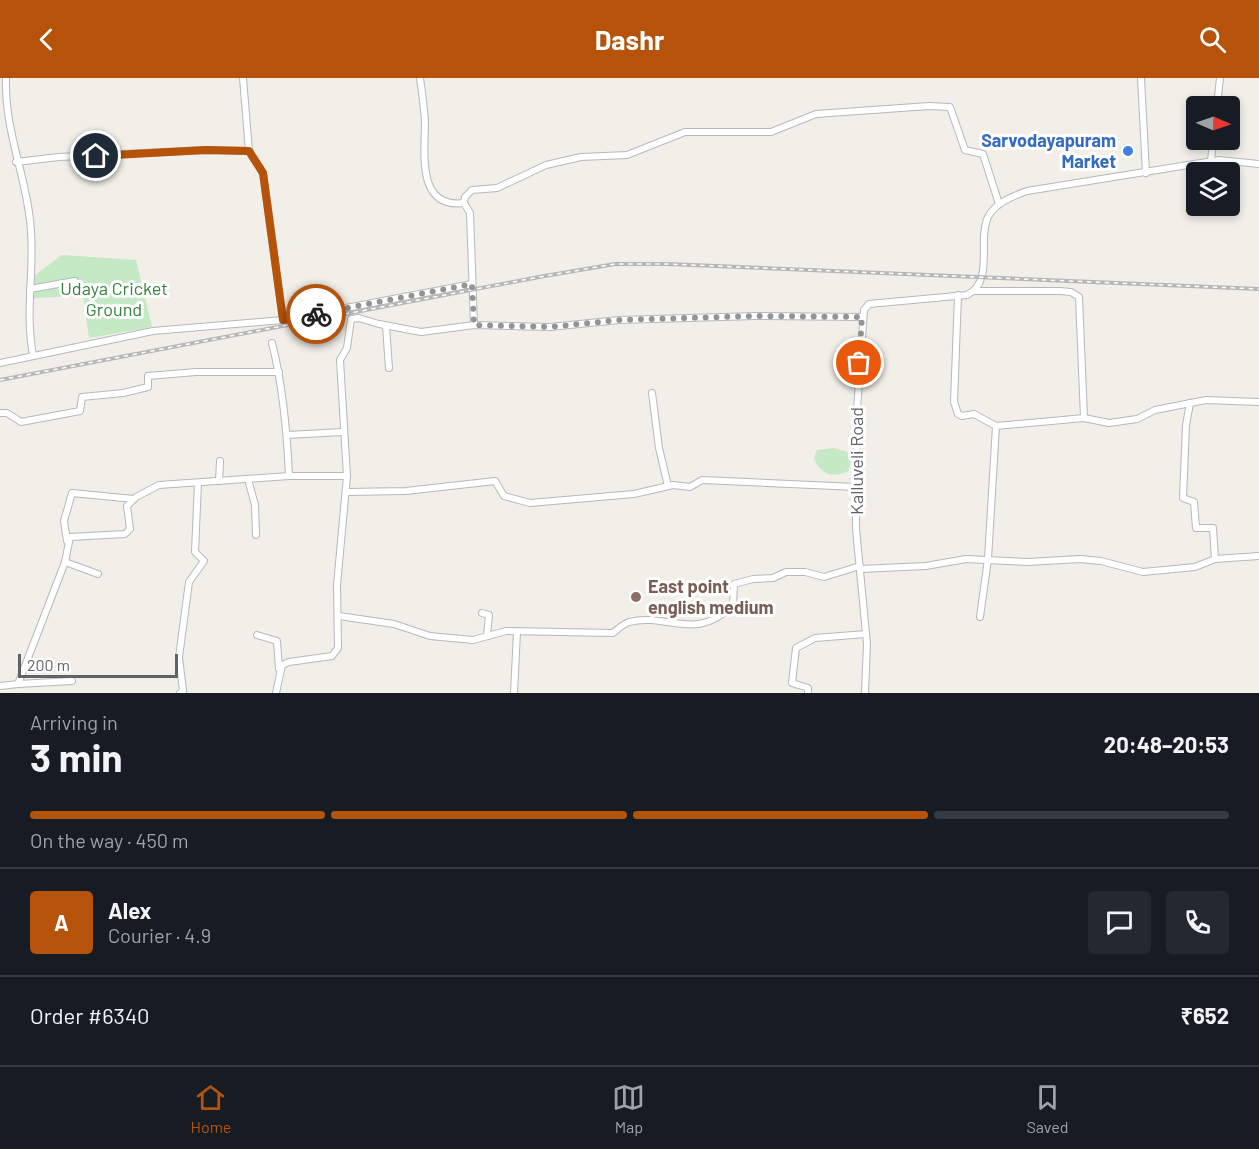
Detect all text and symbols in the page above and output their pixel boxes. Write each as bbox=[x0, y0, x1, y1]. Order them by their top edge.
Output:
icon: back bbox=[30, 23, 63, 56]
text: Dashr bbox=[595, 23, 664, 55]
icon: search bbox=[1196, 23, 1229, 56]
north arrow bbox=[1186, 96, 1240, 150]
map controls bbox=[1186, 96, 1240, 216]
place label: Sarvodayapuram Market bbox=[981, 129, 1116, 172]
pin bbox=[70, 130, 121, 181]
icon: home bbox=[79, 139, 112, 172]
marker: Sarvodayapuram Market bbox=[1121, 144, 1135, 158]
button: layers bbox=[1186, 162, 1240, 216]
park label: Udaya Cricket Ground bbox=[60, 277, 168, 320]
courier bbox=[286, 284, 346, 344]
icon: bike bbox=[300, 298, 333, 331]
pin bbox=[833, 337, 884, 388]
icon: bag bbox=[842, 346, 875, 379]
street label: Kalluveli Road bbox=[845, 407, 867, 515]
place label: East point english medium bbox=[648, 575, 774, 618]
marker: East point english medium bbox=[629, 590, 643, 604]
scale bar bbox=[18, 651, 178, 678]
text: 200 m bbox=[27, 655, 70, 674]
text: Arriving in bbox=[30, 710, 118, 734]
text: 20:48–20:53 bbox=[1104, 731, 1229, 757]
text: 3 min bbox=[30, 733, 123, 780]
text: On the way · 450 m bbox=[30, 828, 189, 852]
button: chat bbox=[1088, 891, 1151, 954]
button: phone bbox=[1166, 891, 1229, 954]
text: Alex bbox=[108, 897, 151, 923]
text: A bbox=[54, 909, 69, 935]
text: Courier · 4.9 bbox=[108, 923, 211, 947]
text: Order #6340 bbox=[30, 1002, 149, 1028]
text: ₹652 bbox=[1180, 1002, 1229, 1028]
tab: Home bbox=[191, 1081, 231, 1136]
tab: Map bbox=[612, 1081, 645, 1136]
tab: Saved bbox=[1026, 1081, 1068, 1136]

